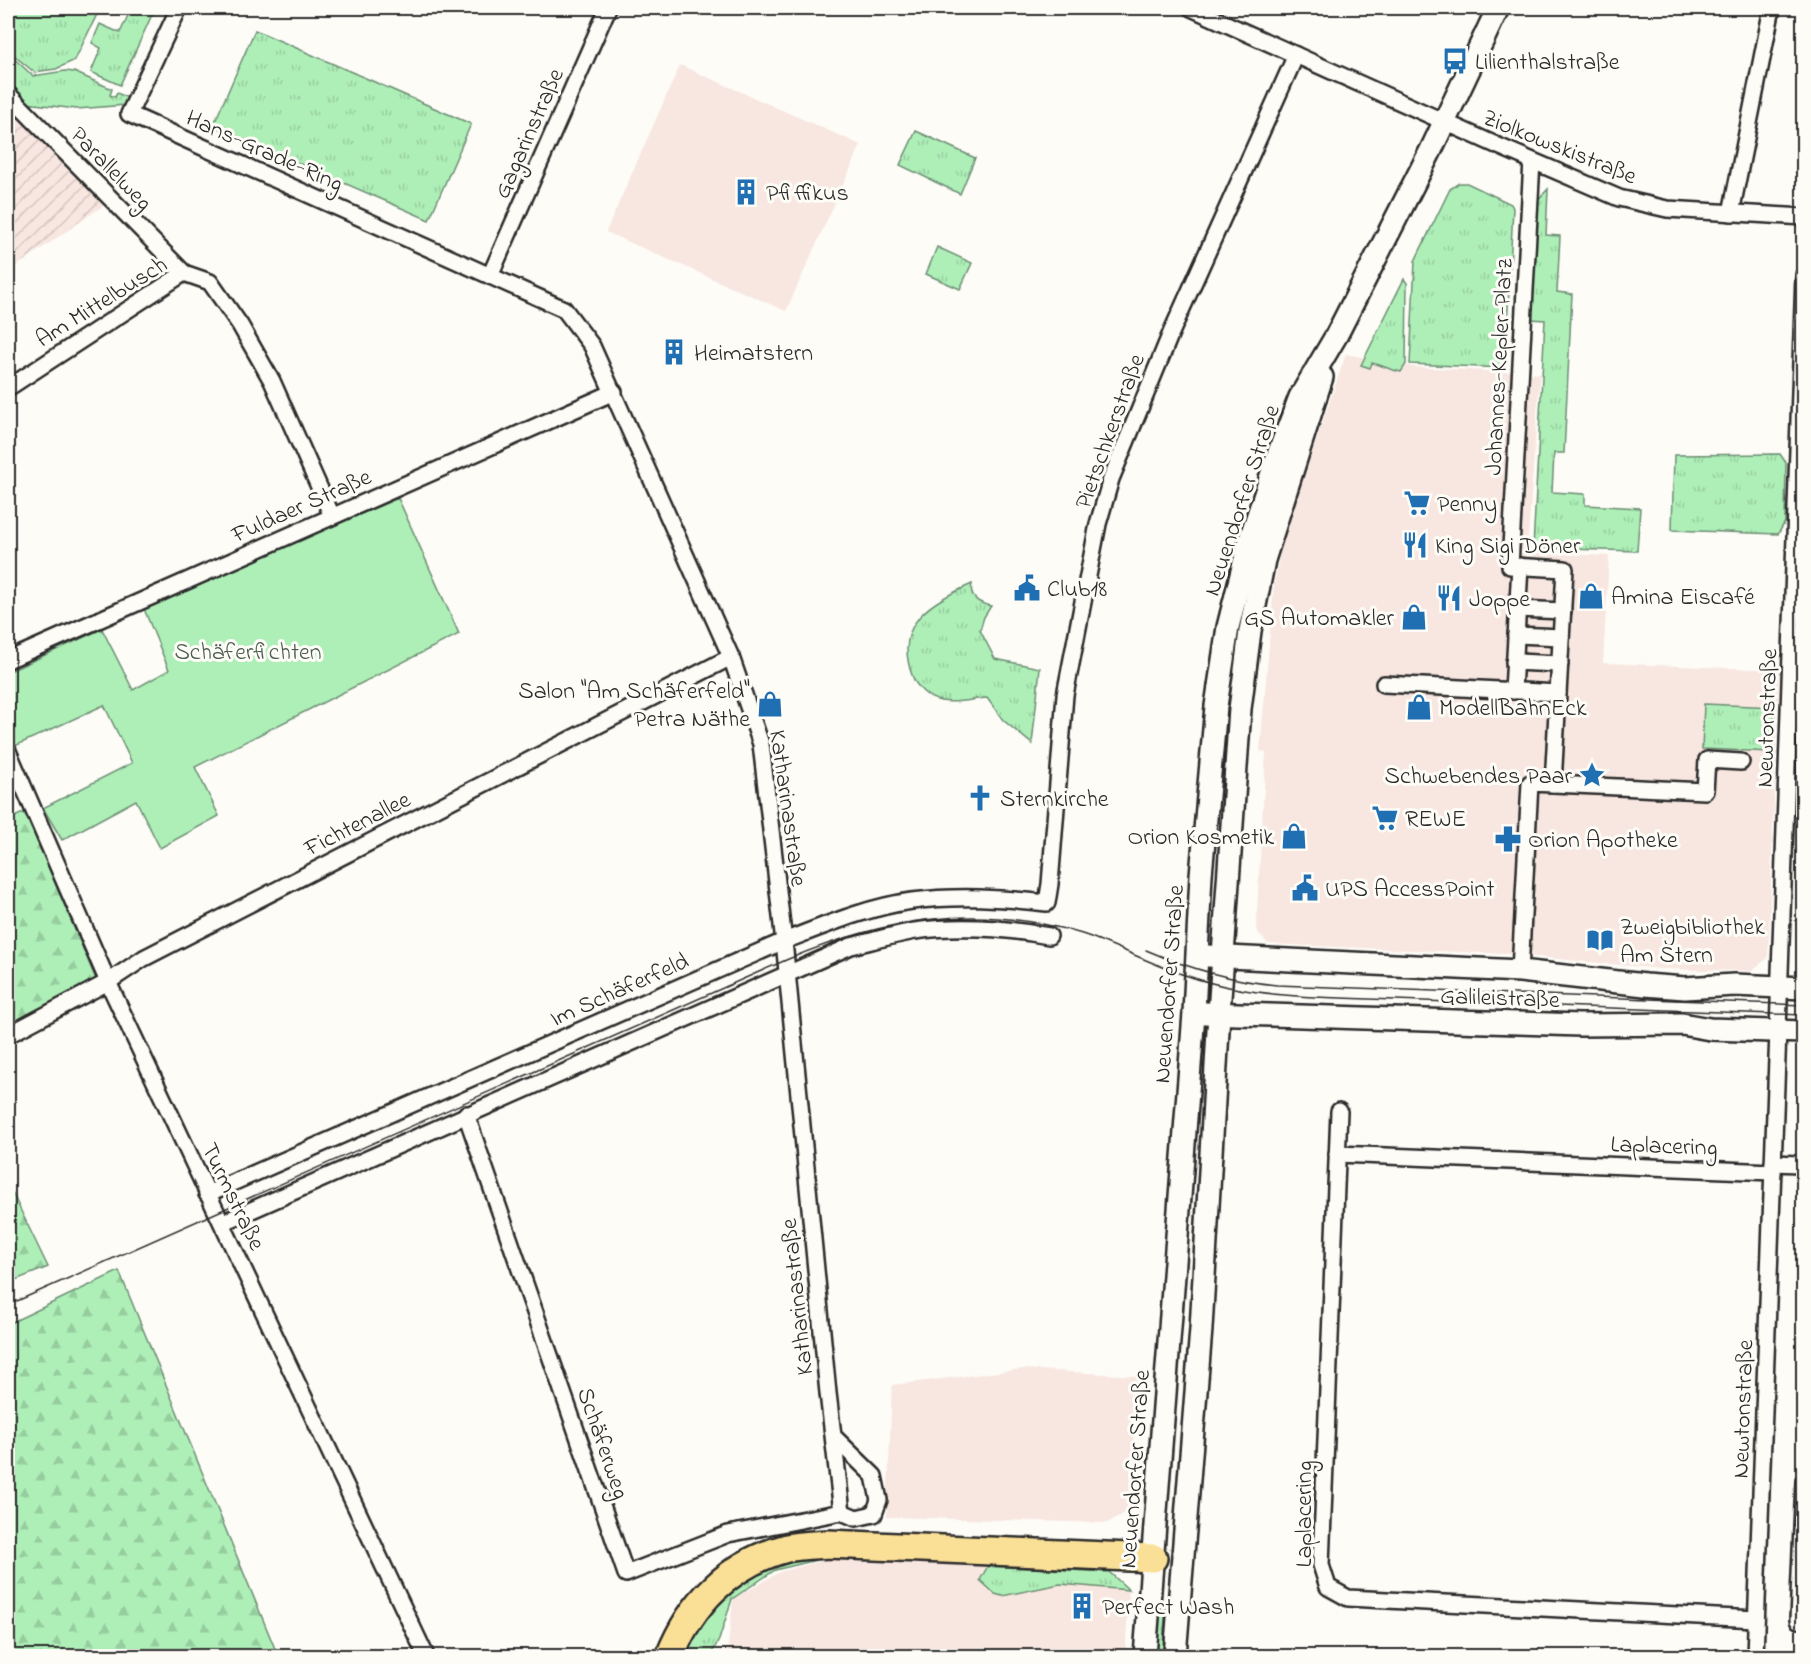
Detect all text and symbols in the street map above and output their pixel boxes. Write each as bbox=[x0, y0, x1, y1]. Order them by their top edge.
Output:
bus stop icon: Lilienthalstraße bbox=[1440, 46, 1470, 76]
place label: Lilienthalstraße bbox=[1475, 46, 1620, 81]
street label: Gagarinstraße bbox=[486, 63, 575, 205]
street label: Ziolkowskistraße bbox=[1477, 101, 1642, 195]
street label: Hans-Grade-Ring bbox=[180, 102, 348, 203]
street label: Parallelweg bbox=[61, 119, 160, 220]
building icon: Pfiffikus bbox=[731, 177, 761, 207]
place label: Pfiffikus bbox=[766, 177, 849, 212]
street label: Am Mittelbusch bbox=[30, 249, 175, 358]
street label: Johannes-Kepler-Platz bbox=[1477, 257, 1524, 476]
building icon: Heimatstern bbox=[659, 337, 689, 367]
place label: Heimatstern bbox=[694, 337, 813, 372]
street label: Pietschkerstraße bbox=[1067, 349, 1156, 514]
street label: Neuendorfer Straße bbox=[1196, 400, 1291, 601]
street label: Fuldaer Straße bbox=[226, 461, 378, 554]
supermarket icon: Penny bbox=[1402, 488, 1432, 518]
place label: Penny bbox=[1437, 488, 1497, 524]
restaurant icon: King Sigi Döner bbox=[1400, 530, 1430, 560]
place label: King Sigi Döner bbox=[1435, 530, 1581, 565]
public building icon: Club18 bbox=[1012, 573, 1042, 603]
place label: Club18 bbox=[1047, 573, 1107, 608]
shop icon: Amina Eiscafé bbox=[1576, 581, 1606, 611]
place label: Amina Eiscafé bbox=[1611, 581, 1755, 616]
restaurant icon: Joppe bbox=[1434, 583, 1464, 613]
place label: Joppe bbox=[1469, 583, 1530, 618]
place label: GS Automakler bbox=[1244, 602, 1395, 637]
shop icon: GS Automakler bbox=[1399, 602, 1429, 632]
park label: Schäferfichten bbox=[174, 636, 322, 671]
street label: Newtonstraße bbox=[1749, 648, 1788, 788]
place label: Salon "Am Schäferfeld" Petra Näthe bbox=[518, 675, 750, 738]
shop icon: Salon "Am Schäferfeld" Petra Näthe bbox=[755, 689, 785, 719]
shop icon: ModellBahnEck bbox=[1404, 692, 1434, 722]
place label: ModellBahnEck bbox=[1439, 692, 1587, 727]
street label: Katharinastraße bbox=[758, 728, 815, 889]
place label: Schwebendes Paar bbox=[1385, 760, 1573, 795]
place icon: Schwebendes Paar bbox=[1577, 760, 1607, 790]
street label: Fichtenallee bbox=[298, 783, 418, 867]
church icon: Sternkirche bbox=[965, 783, 995, 813]
place label: Sternkirche bbox=[1000, 783, 1109, 818]
supermarket icon: REWE bbox=[1370, 803, 1400, 833]
place label: REWE bbox=[1405, 803, 1466, 838]
place label: Orion Kosmetik bbox=[1128, 821, 1274, 856]
shop icon: Orion Kosmetik bbox=[1279, 821, 1309, 851]
pharmacy icon: Orion Apotheke bbox=[1493, 824, 1523, 854]
place label: Orion Apotheke bbox=[1528, 824, 1678, 859]
public building icon: UPS AccessPoint bbox=[1290, 873, 1320, 903]
place label: UPS AccessPoint bbox=[1325, 873, 1494, 908]
street label: Neuendorfer Straße bbox=[1146, 883, 1195, 1085]
place label: Zweigbibliothek Am Stern bbox=[1620, 911, 1765, 974]
library icon: Zweigbibliothek Am Stern bbox=[1585, 925, 1615, 955]
street label: Im Schäferfeld bbox=[545, 945, 695, 1037]
street label: Galileistraße bbox=[1440, 980, 1560, 1019]
street label: Laplacering bbox=[1610, 1128, 1718, 1167]
street label: Turmstraße bbox=[191, 1137, 273, 1257]
street label: Katharinastraße bbox=[773, 1216, 824, 1377]
street label: Newtonstraße bbox=[1725, 1339, 1764, 1479]
street label: Neuendorfer Straße bbox=[1112, 1368, 1161, 1570]
street label: Schäferweg bbox=[566, 1383, 637, 1504]
street label: Laplacering bbox=[1288, 1461, 1323, 1567]
building icon: Perfect Wash bbox=[1067, 1591, 1097, 1621]
place label: Perfect Wash bbox=[1102, 1591, 1234, 1626]

